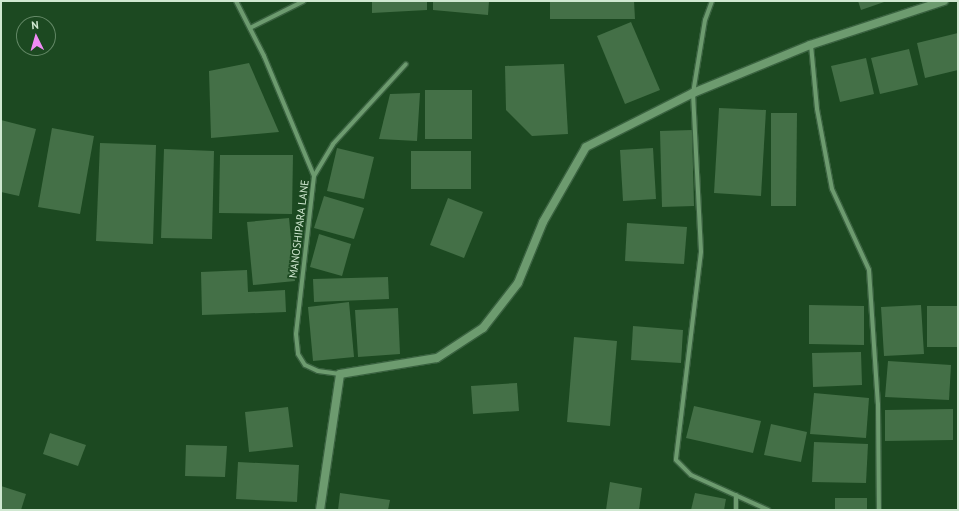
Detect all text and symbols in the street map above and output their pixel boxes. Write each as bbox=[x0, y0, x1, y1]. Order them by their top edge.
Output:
north arrow bbox=[16, 16, 56, 56]
text: N bbox=[31, 18, 39, 32]
street label: MANOSHIPARA LANE bbox=[286, 179, 312, 279]

